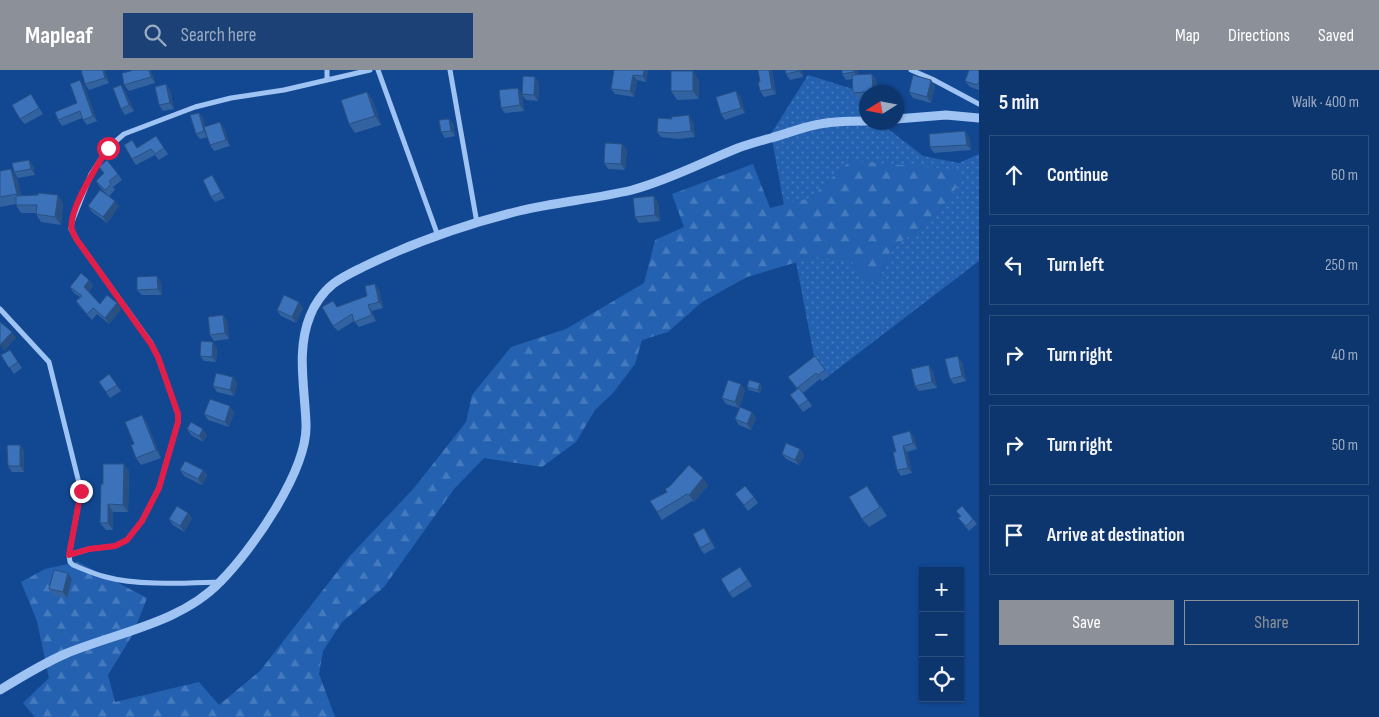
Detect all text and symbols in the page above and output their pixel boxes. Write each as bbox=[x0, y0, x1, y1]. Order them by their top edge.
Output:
search box bbox=[123, 13, 473, 58]
text: Mapleaf bbox=[25, 21, 93, 50]
icon: search bbox=[141, 21, 169, 49]
text: Search here bbox=[181, 24, 256, 47]
text: Map bbox=[1175, 25, 1200, 46]
text: Directions bbox=[1228, 25, 1290, 46]
text: Saved bbox=[1318, 25, 1354, 46]
north arrow bbox=[859, 85, 904, 130]
text: 5 min bbox=[999, 90, 1039, 115]
text: Walk · 400 m bbox=[1292, 93, 1359, 112]
route start bbox=[97, 137, 120, 160]
icon: ahead bbox=[1000, 161, 1028, 189]
text: Continue bbox=[1047, 164, 1108, 187]
text: 60 m bbox=[1331, 166, 1358, 185]
icon: left bbox=[1000, 251, 1028, 279]
text: Turn left bbox=[1047, 254, 1104, 277]
text: 250 m bbox=[1325, 256, 1358, 275]
icon: right bbox=[1000, 341, 1028, 369]
text: Turn right bbox=[1047, 344, 1112, 367]
text: 40 m bbox=[1331, 346, 1358, 365]
icon: right bbox=[1000, 431, 1028, 459]
text: Turn right bbox=[1047, 434, 1112, 457]
text: 50 m bbox=[1332, 436, 1358, 455]
route end bbox=[70, 480, 93, 503]
icon: arrive bbox=[1000, 521, 1028, 549]
text: Arrive at destination bbox=[1047, 524, 1185, 547]
map controls bbox=[919, 567, 964, 702]
button: + bbox=[919, 567, 964, 612]
button: Save bbox=[999, 600, 1174, 645]
button: Share bbox=[1184, 600, 1359, 645]
button: − bbox=[919, 612, 964, 657]
button: locate bbox=[919, 657, 964, 702]

